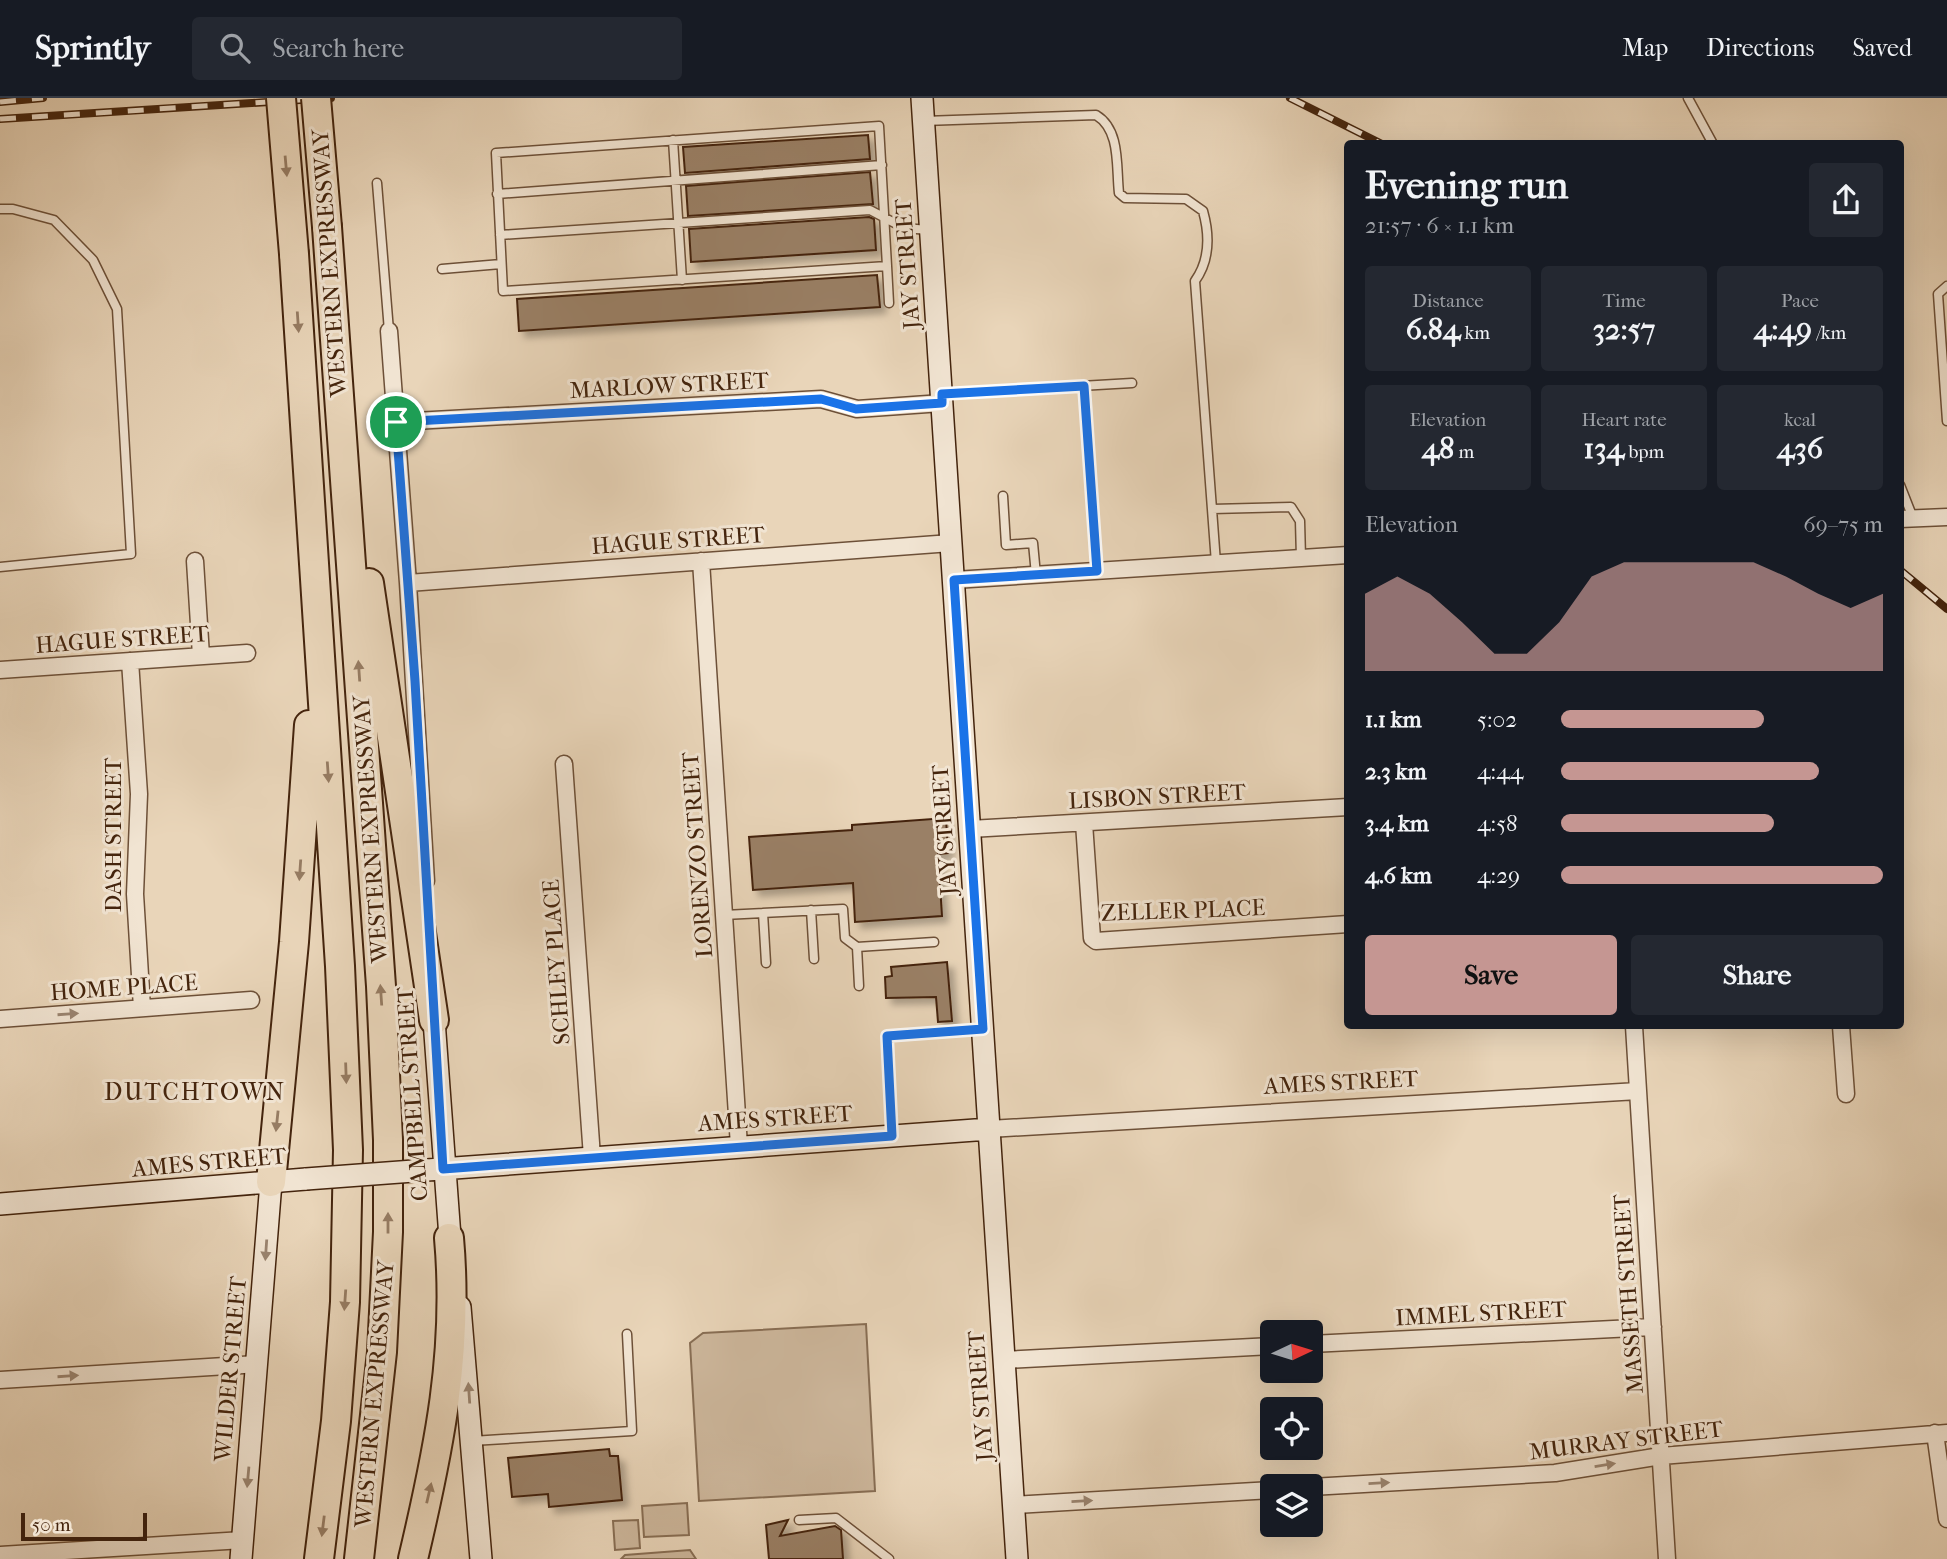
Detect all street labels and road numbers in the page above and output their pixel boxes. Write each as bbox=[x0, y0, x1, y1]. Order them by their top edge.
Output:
street label: WESTERN EXPRESSWAY bbox=[307, 127, 352, 399]
street label: JAY STREET bbox=[889, 197, 926, 332]
street label: MARLOW STREET bbox=[569, 367, 770, 404]
street label: HAGUE STREET bbox=[591, 521, 766, 560]
street label: HAGUE STREET bbox=[35, 620, 210, 659]
street label: WESTERN EXPRESSWAY bbox=[348, 693, 393, 965]
street label: LORENZO STREET bbox=[677, 751, 718, 959]
street label: DASH STREET bbox=[100, 757, 127, 912]
street label: JAY STREET bbox=[926, 763, 963, 898]
street label: LISBON STREET bbox=[1068, 778, 1247, 815]
street label: SCHLEY PLACE bbox=[537, 878, 576, 1046]
street label: ZELLER PLACE bbox=[1100, 894, 1266, 927]
street label: HOME PLACE bbox=[49, 969, 199, 1006]
street label: CAMPBELL STREET bbox=[392, 986, 433, 1202]
street label: AMES STREET bbox=[1262, 1065, 1419, 1100]
street label: AMES STREET bbox=[696, 1100, 854, 1137]
street label: AMES STREET bbox=[130, 1142, 288, 1183]
street label: MASSETH STREET bbox=[1608, 1193, 1649, 1395]
street label: WESTERN EXPRESSWAY bbox=[349, 1258, 400, 1530]
street label: WILDER STREET bbox=[209, 1275, 252, 1464]
street label: IMMEL STREET bbox=[1395, 1296, 1568, 1331]
street label: JAY STREET bbox=[962, 1329, 999, 1464]
street label: MURRAY STREET bbox=[1528, 1415, 1725, 1466]

